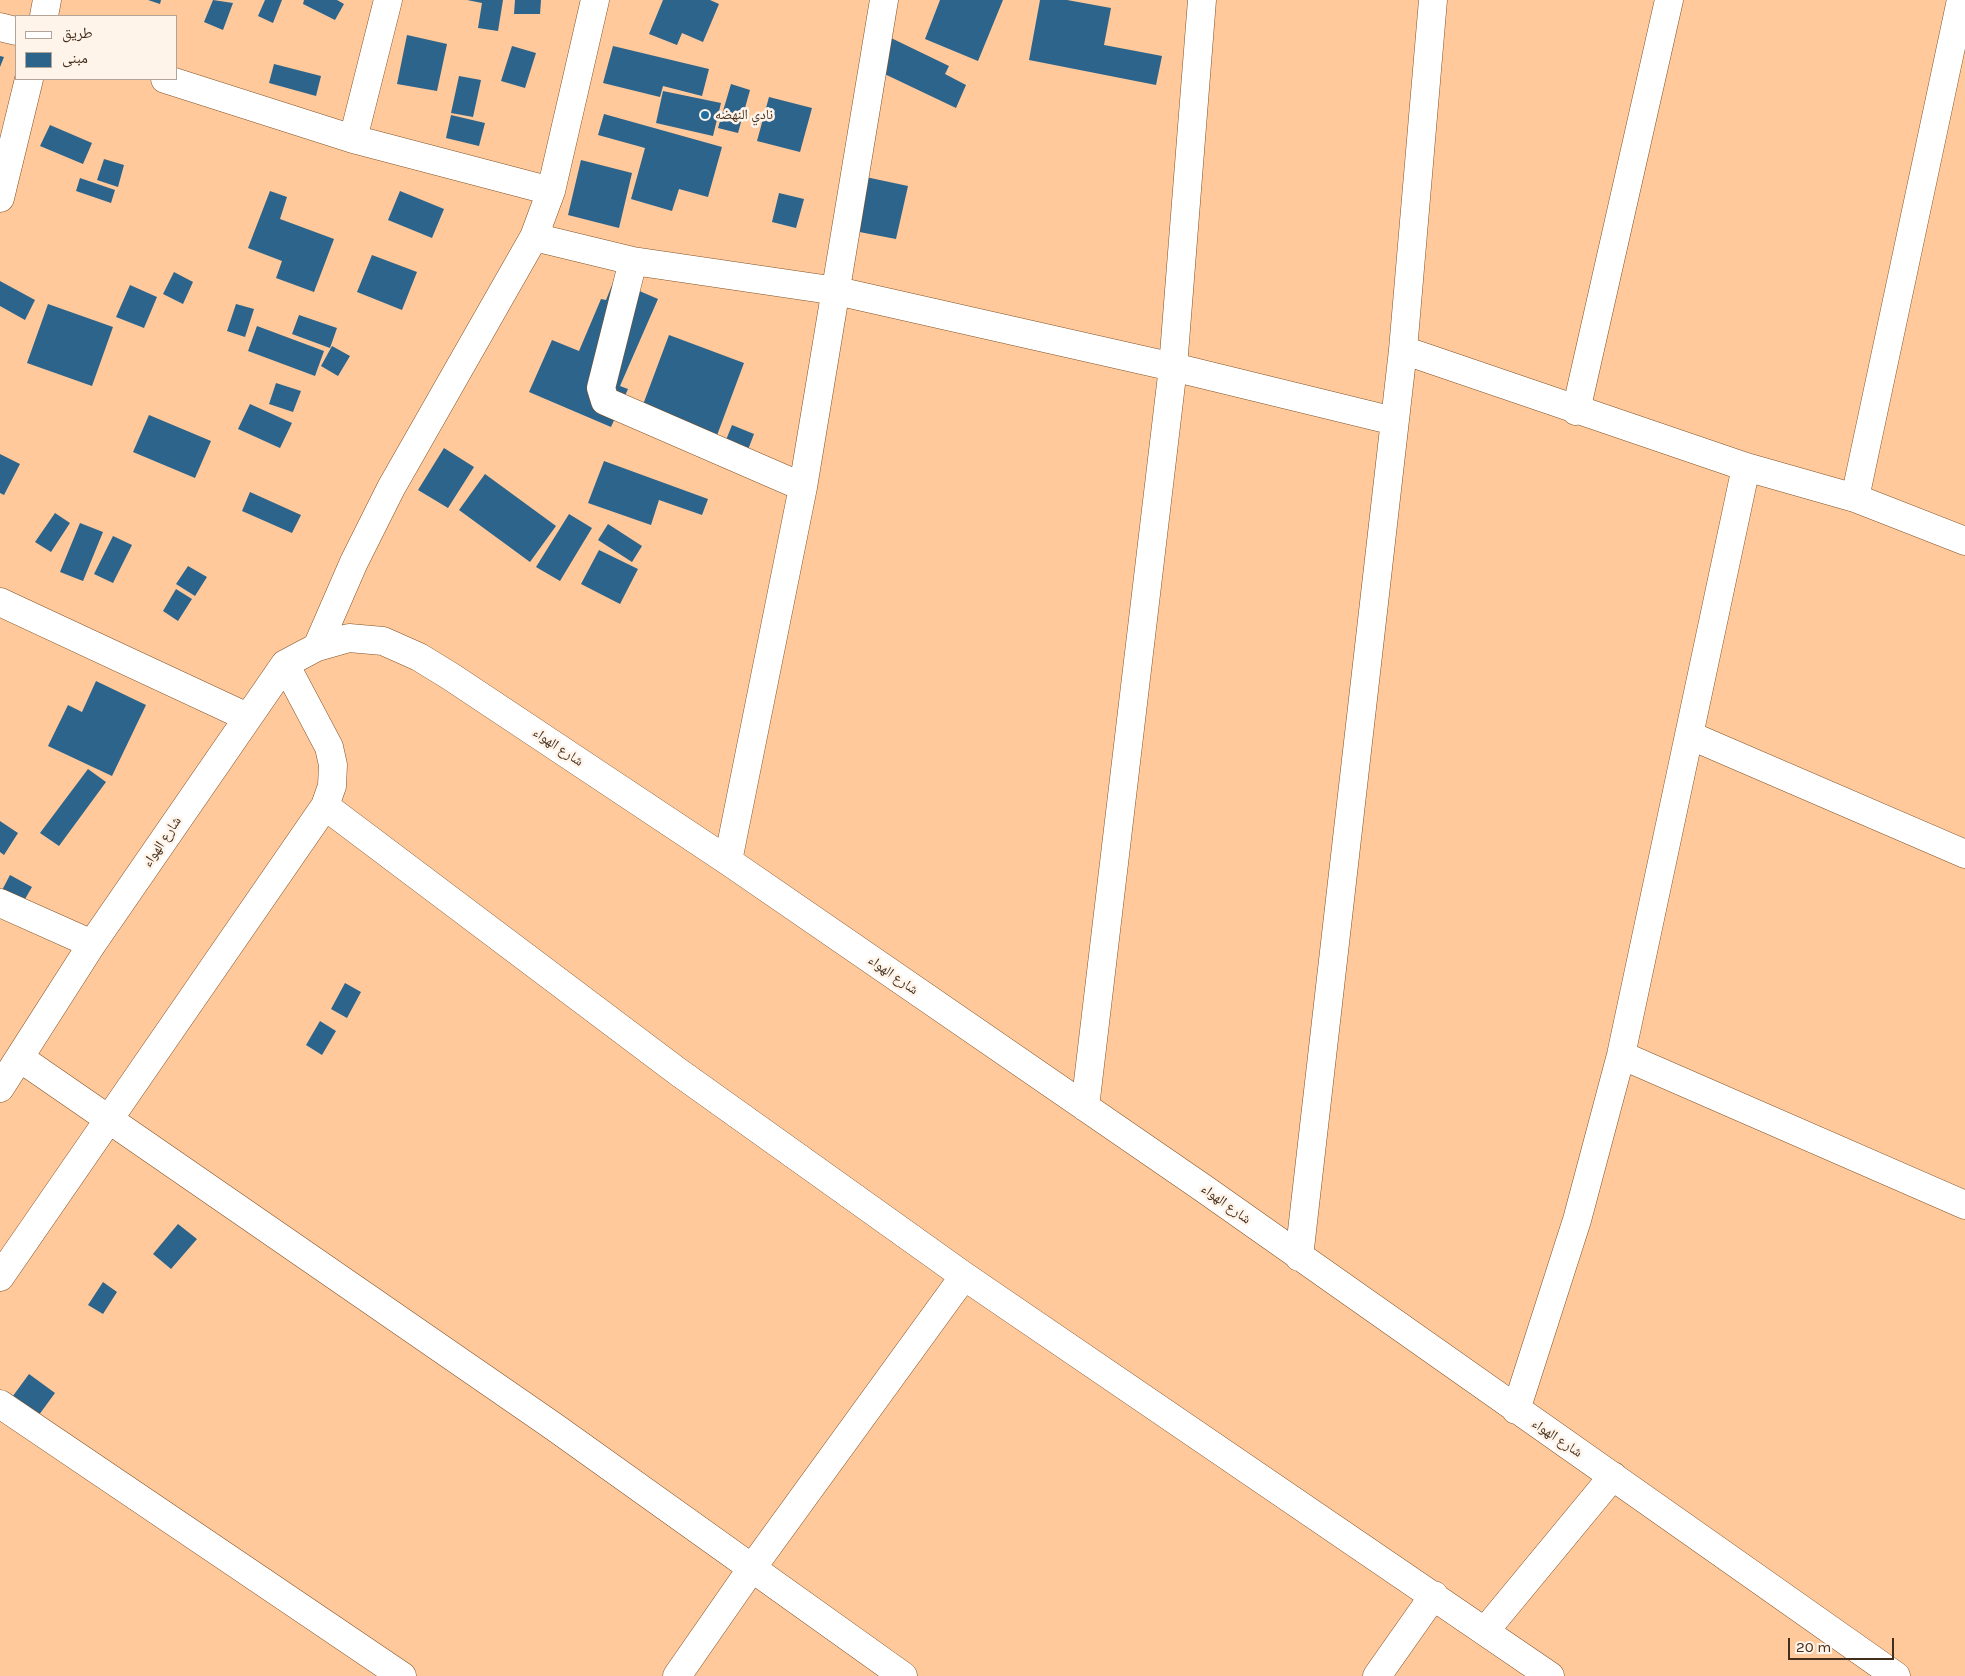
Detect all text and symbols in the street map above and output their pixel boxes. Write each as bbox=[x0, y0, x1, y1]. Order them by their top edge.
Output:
legend bbox=[15, 15, 178, 80]
text: طريق bbox=[62, 24, 93, 42]
text: مبنى bbox=[62, 49, 88, 67]
place label: نادي النهضه bbox=[715, 107, 773, 123]
marker: نادي النهضه bbox=[699, 109, 711, 121]
street label: شارع الهواء bbox=[529, 724, 587, 770]
street label: شارع الهواء bbox=[139, 813, 185, 871]
street label: شارع الهواء bbox=[865, 952, 921, 998]
street label: شارع الهواء bbox=[1198, 1180, 1254, 1228]
street label: شارع الهواء bbox=[1528, 1415, 1586, 1461]
scale bar bbox=[1790, 1628, 1896, 1660]
text: 20 m bbox=[1796, 1638, 1831, 1656]

